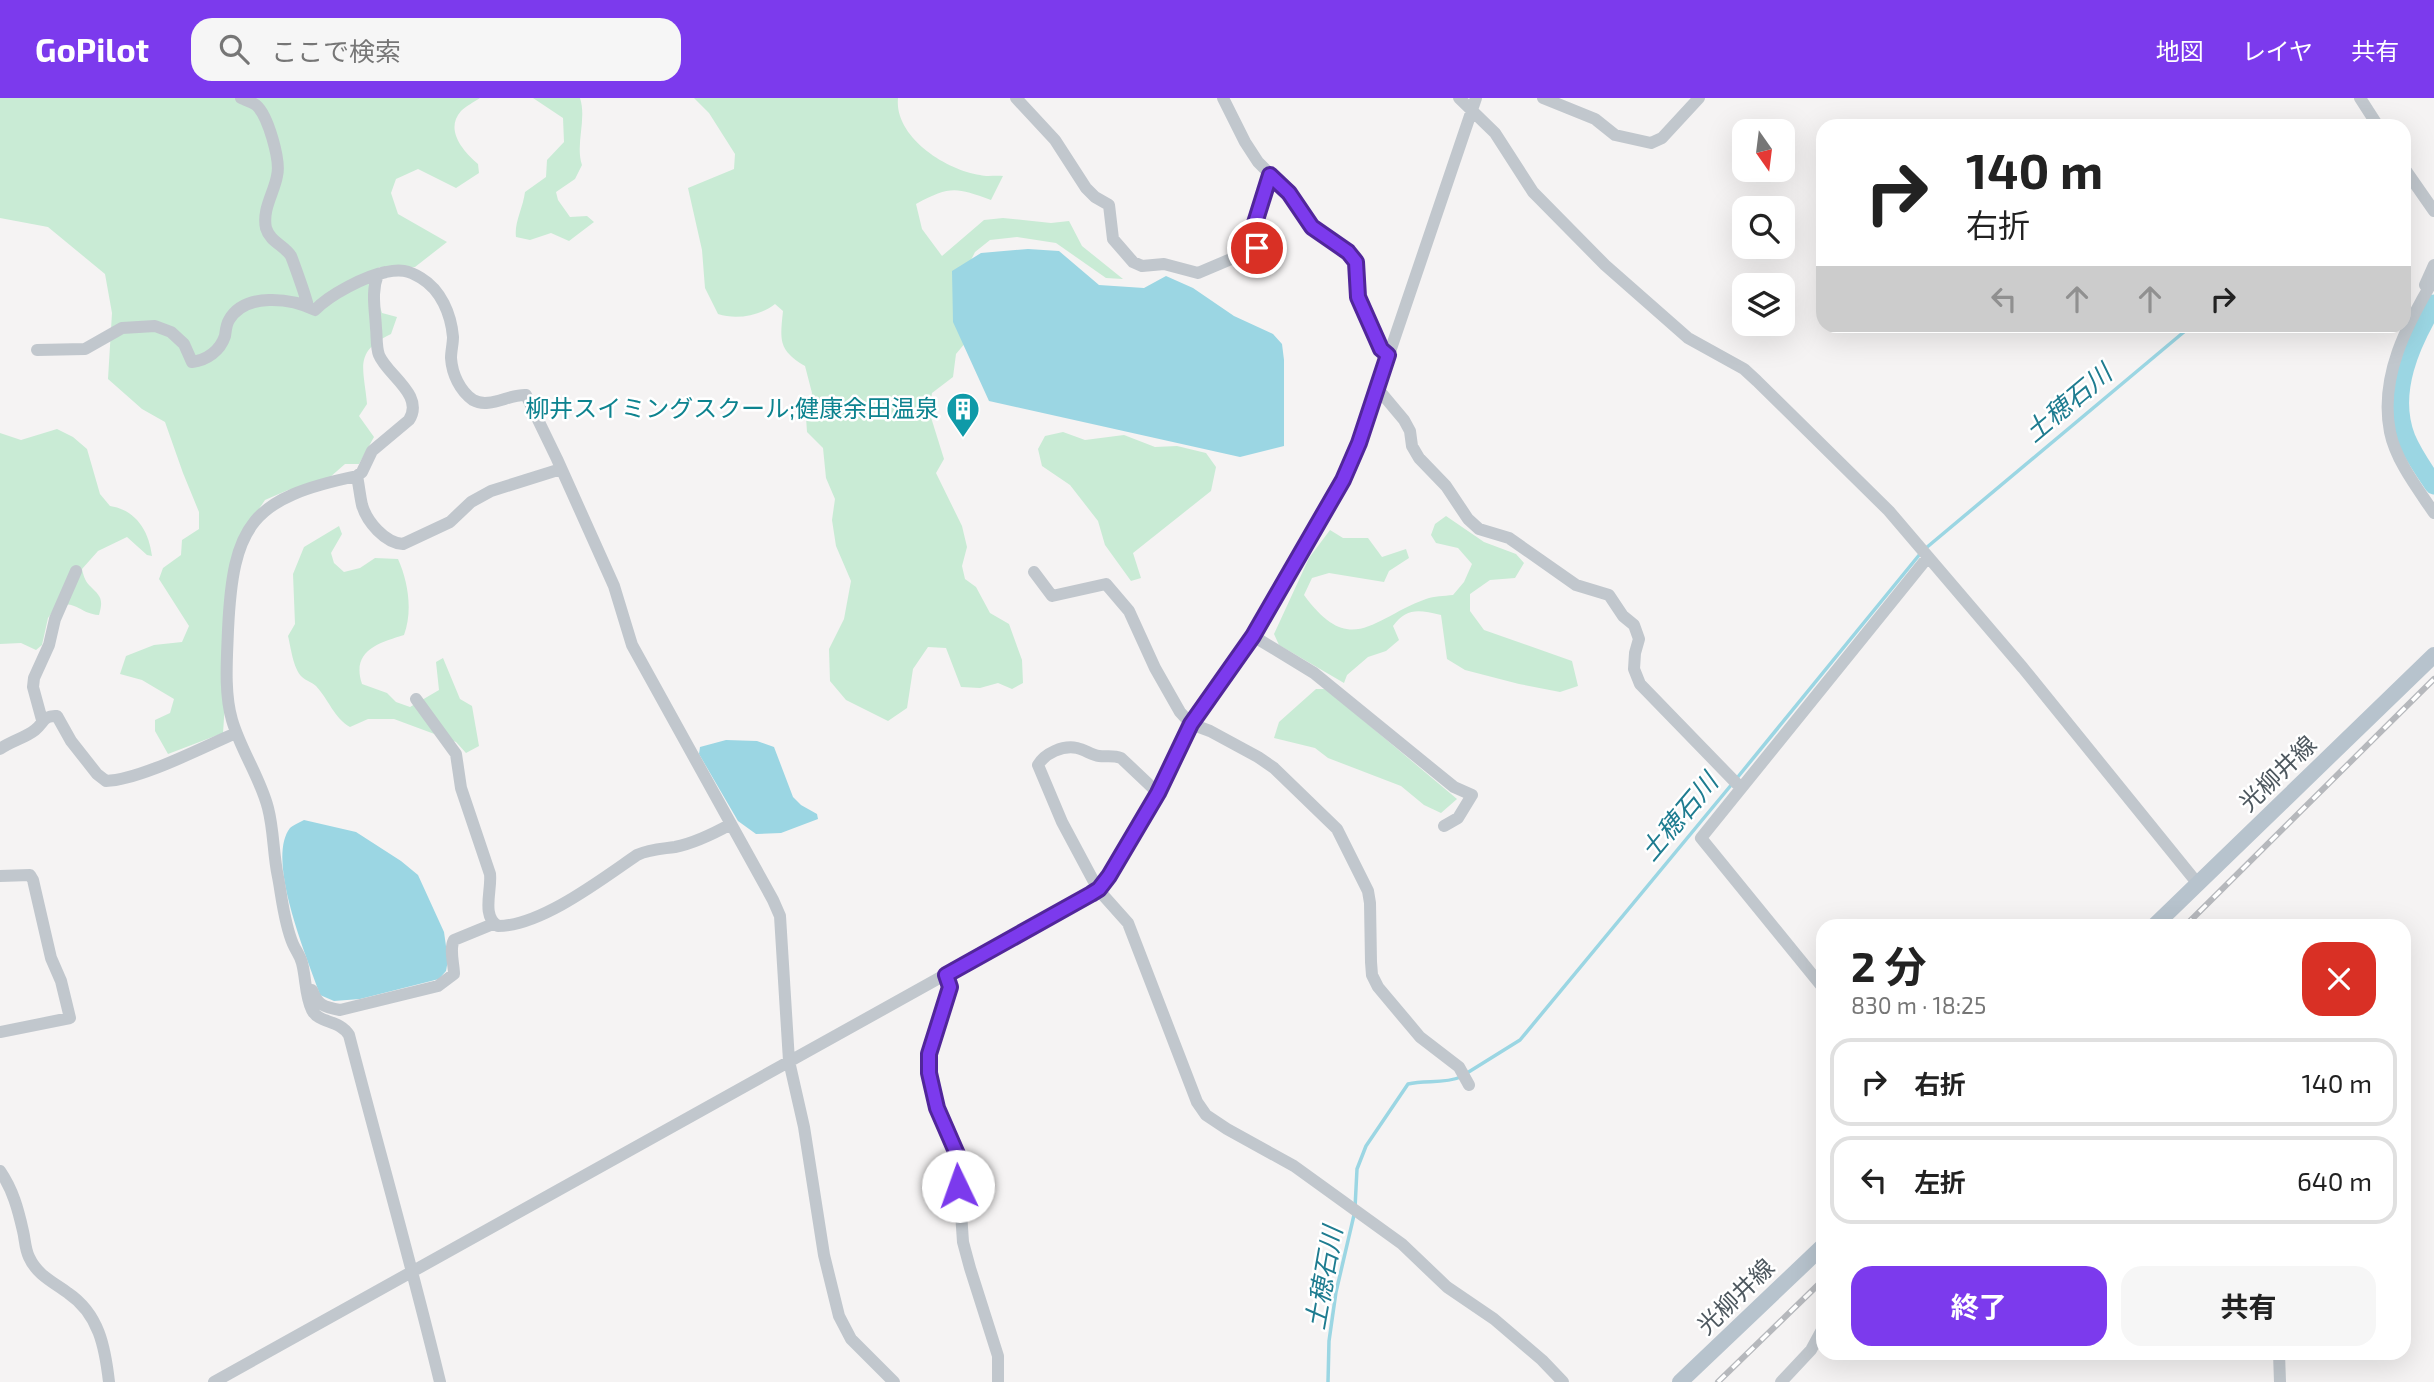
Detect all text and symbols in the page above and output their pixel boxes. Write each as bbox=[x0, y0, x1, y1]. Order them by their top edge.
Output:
search box bbox=[191, 18, 681, 81]
text: GoPilot bbox=[35, 29, 149, 69]
icon: search bbox=[215, 30, 253, 68]
text: ここで検索 bbox=[271, 35, 401, 66]
text: 地図 bbox=[2156, 36, 2204, 65]
text: レイヤ bbox=[2242, 36, 2313, 65]
text: 共有 bbox=[2351, 36, 2399, 65]
north arrow bbox=[1732, 119, 1796, 182]
map controls bbox=[1732, 119, 1795, 336]
text: 140 m bbox=[1966, 140, 2103, 199]
icon: right bbox=[1851, 147, 1942, 238]
button: search bbox=[1732, 196, 1795, 259]
text: 右折 bbox=[1966, 205, 2030, 243]
pin bbox=[1227, 218, 1287, 278]
icon: arrive bbox=[1238, 229, 1276, 267]
button: layers bbox=[1732, 273, 1795, 336]
icon: left bbox=[1985, 280, 2023, 318]
icon: ahead bbox=[2058, 280, 2096, 318]
icon: ahead bbox=[2131, 280, 2169, 318]
icon: right bbox=[2204, 280, 2242, 318]
water label: 土穂石川 bbox=[2017, 355, 2119, 447]
building icon: 柳井スイミングスクール;健康余田温泉 bbox=[944, 390, 982, 439]
place label: 柳井スイミングスクール;健康余田温泉 bbox=[525, 393, 939, 422]
street label: 光柳井線 bbox=[2232, 729, 2322, 817]
water label: 土穂石川 bbox=[1633, 764, 1725, 866]
text: 2 分 bbox=[1851, 940, 1926, 990]
button: close bbox=[2302, 942, 2376, 1016]
text: 830 m · 18:25 bbox=[1851, 991, 1986, 1019]
icon: right bbox=[1855, 1063, 1893, 1101]
text: 140 m bbox=[2301, 1067, 2372, 1098]
text: 右折 bbox=[1914, 1068, 1966, 1099]
position arrow bbox=[921, 1149, 995, 1223]
icon: left bbox=[1855, 1161, 1893, 1199]
text: 640 m bbox=[2297, 1165, 2372, 1196]
text: 左折 bbox=[1914, 1166, 1966, 1197]
water label: 土穂石川 bbox=[1298, 1221, 1347, 1332]
street label: 光柳井線 bbox=[1690, 1252, 1780, 1340]
button: 終了 bbox=[1851, 1266, 2107, 1346]
button: 共有 bbox=[2121, 1266, 2376, 1346]

